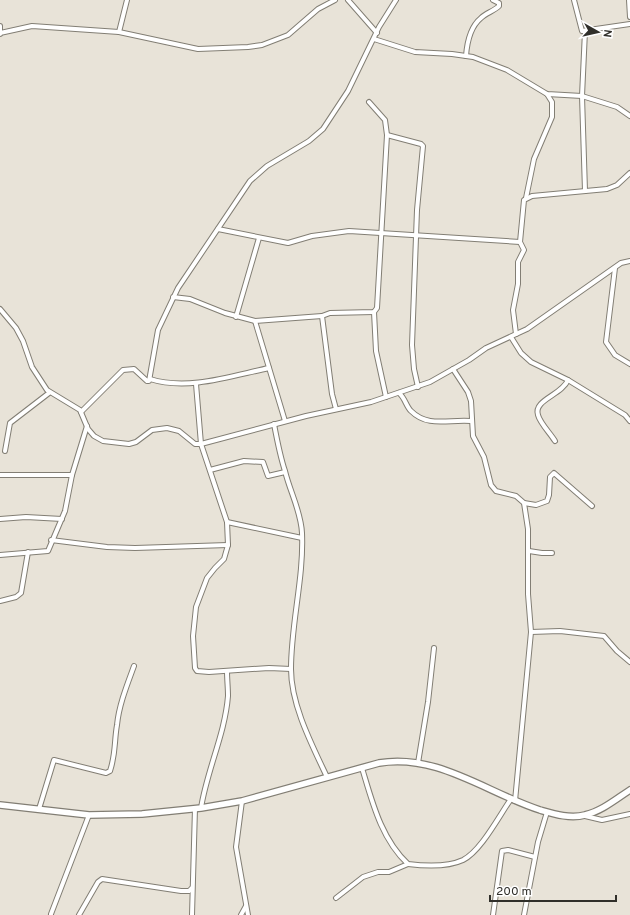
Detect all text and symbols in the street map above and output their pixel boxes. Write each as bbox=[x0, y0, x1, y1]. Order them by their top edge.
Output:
north arrow bbox=[578, 12, 618, 52]
text: N bbox=[599, 28, 614, 38]
scale bar bbox=[490, 877, 616, 903]
text: 200 m bbox=[496, 884, 532, 900]

